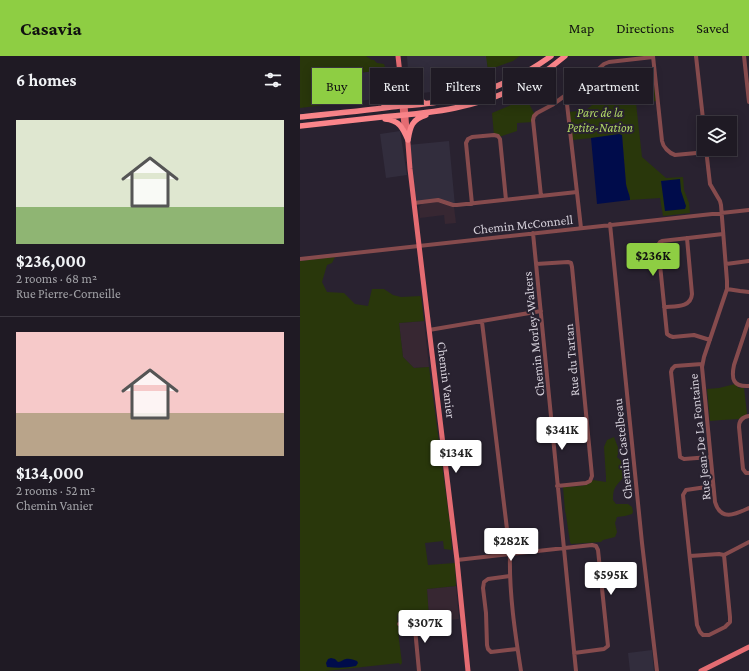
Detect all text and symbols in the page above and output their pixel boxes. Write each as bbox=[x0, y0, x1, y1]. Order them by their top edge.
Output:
text: Casavia bbox=[20, 18, 82, 39]
text: Map bbox=[569, 20, 594, 36]
text: Directions bbox=[616, 20, 674, 36]
text: Saved bbox=[696, 20, 729, 36]
chip: Buy bbox=[312, 68, 362, 104]
chip: Rent bbox=[370, 68, 423, 104]
chip: Filters bbox=[431, 68, 495, 104]
chip: New bbox=[503, 68, 556, 104]
chip: Apartment bbox=[564, 68, 653, 104]
icon: filters bbox=[262, 69, 284, 91]
text: 6 homes bbox=[16, 71, 76, 90]
park label: Parc de la Petite-Nation bbox=[567, 105, 633, 135]
map controls bbox=[697, 116, 737, 156]
button: layers bbox=[697, 116, 737, 156]
icon: home bbox=[114, 146, 186, 218]
street label: Chemin McConnell bbox=[472, 212, 574, 237]
pin: $236K bbox=[625, 243, 681, 277]
text: $236K bbox=[636, 248, 670, 263]
text: $236,000 bbox=[16, 252, 86, 271]
text: 2 rooms · 68 m² bbox=[16, 271, 97, 286]
street label: Chemin Morley-Walters bbox=[519, 271, 547, 397]
text: Rue Pierre-Corneille bbox=[16, 286, 121, 301]
street label: Rue du Tartan bbox=[561, 323, 582, 397]
street label: Chemin Vanier bbox=[434, 341, 459, 420]
icon: home bbox=[114, 358, 186, 430]
street label: Rue Jean-De La Fontaine bbox=[685, 373, 714, 501]
street label: Chemin Castelbeau bbox=[610, 398, 635, 500]
pin: $341K bbox=[534, 417, 590, 451]
text: $341K bbox=[545, 422, 579, 437]
pin: $134K bbox=[428, 440, 484, 474]
text: $134K bbox=[439, 445, 473, 460]
text: $134,000 bbox=[16, 464, 84, 483]
text: 2 rooms · 52 m² bbox=[16, 483, 95, 498]
text: Chemin Vanier bbox=[16, 498, 93, 513]
pin: $282K bbox=[483, 528, 539, 562]
text: $282K bbox=[493, 533, 529, 548]
pin: $595K bbox=[583, 562, 639, 596]
text: $595K bbox=[594, 567, 628, 582]
pin: $307K bbox=[397, 610, 453, 644]
text: $307K bbox=[407, 615, 443, 630]

